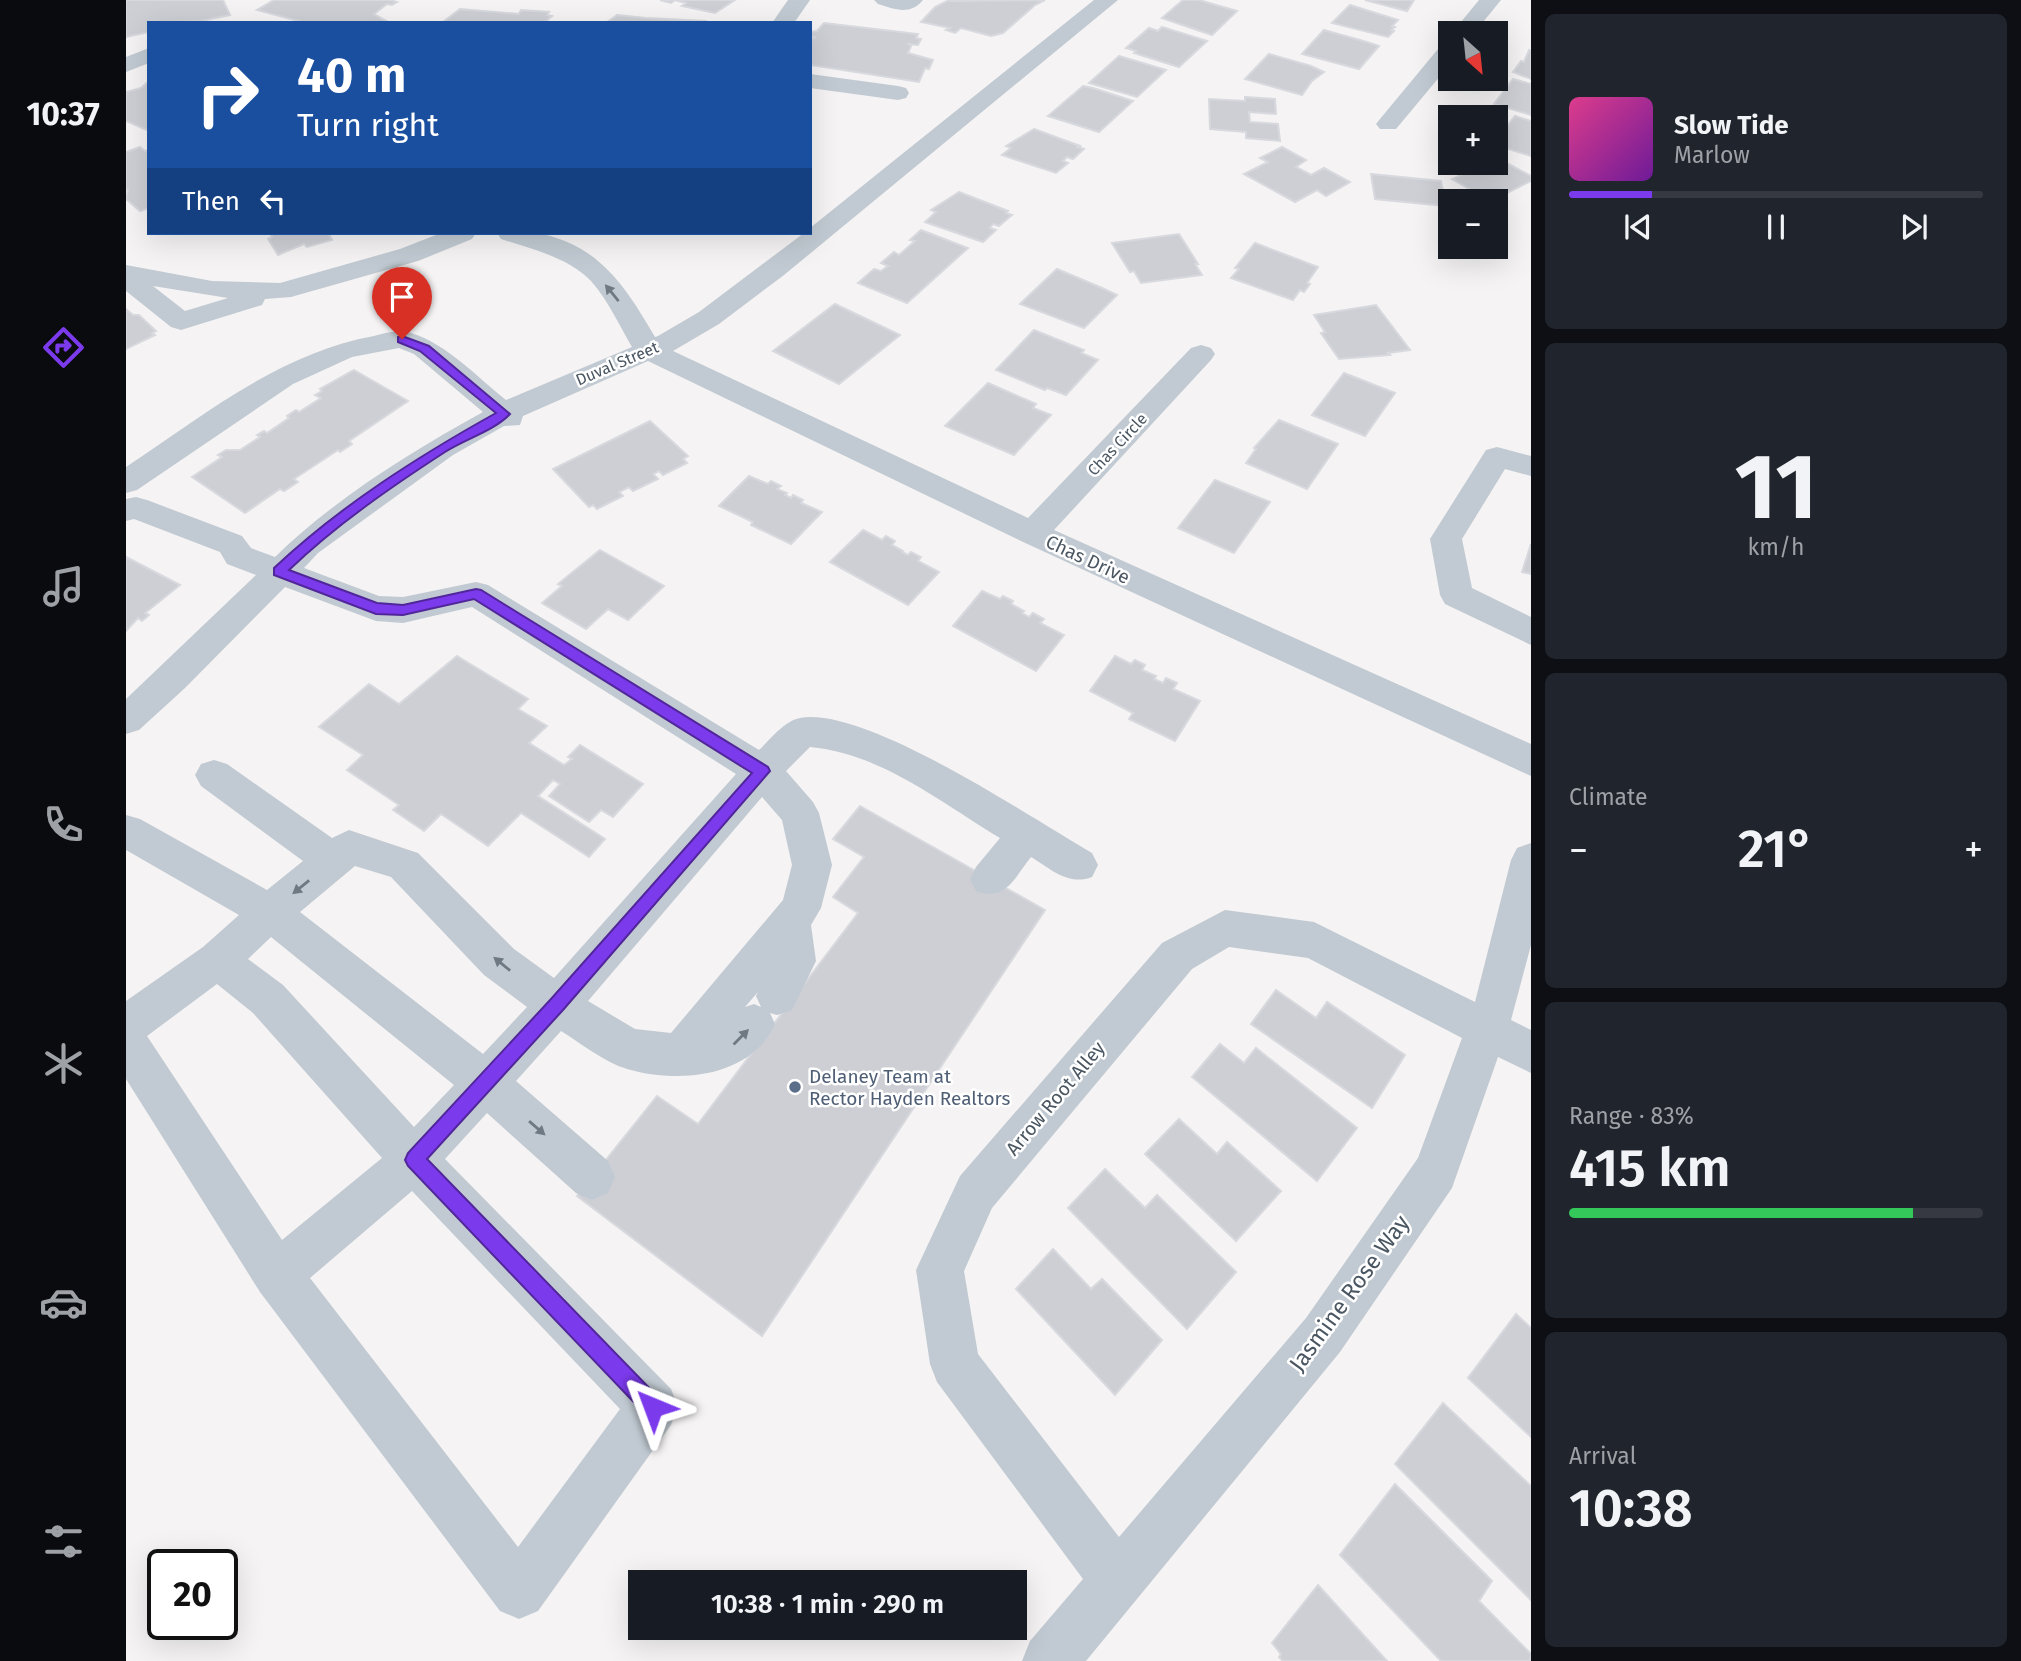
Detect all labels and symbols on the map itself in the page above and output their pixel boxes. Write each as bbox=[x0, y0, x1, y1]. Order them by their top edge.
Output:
north arrow bbox=[1438, 21, 1508, 91]
pin bbox=[372, 267, 432, 339]
one-way arrow bbox=[604, 284, 619, 302]
street label: Duval Street bbox=[573, 337, 662, 389]
street label: Chas Circle bbox=[1084, 409, 1151, 480]
street label: Chas Drive bbox=[1042, 530, 1134, 589]
one-way arrow bbox=[293, 879, 311, 894]
one-way arrow bbox=[494, 957, 511, 972]
one-way arrow bbox=[733, 1028, 750, 1045]
street label: Arrow Root Alley bbox=[1001, 1036, 1110, 1160]
place label: Delaney Team at Rector Hayden Realtors bbox=[809, 1065, 1011, 1110]
marker: Delaney Team at Rector Hayden Realtors bbox=[787, 1079, 803, 1095]
one-way arrow bbox=[528, 1120, 546, 1136]
street label: Jasmine Rose Way bbox=[1283, 1209, 1416, 1377]
position arrow bbox=[616, 1370, 690, 1444]
speed limit sign: 20 bbox=[147, 1549, 238, 1640]

